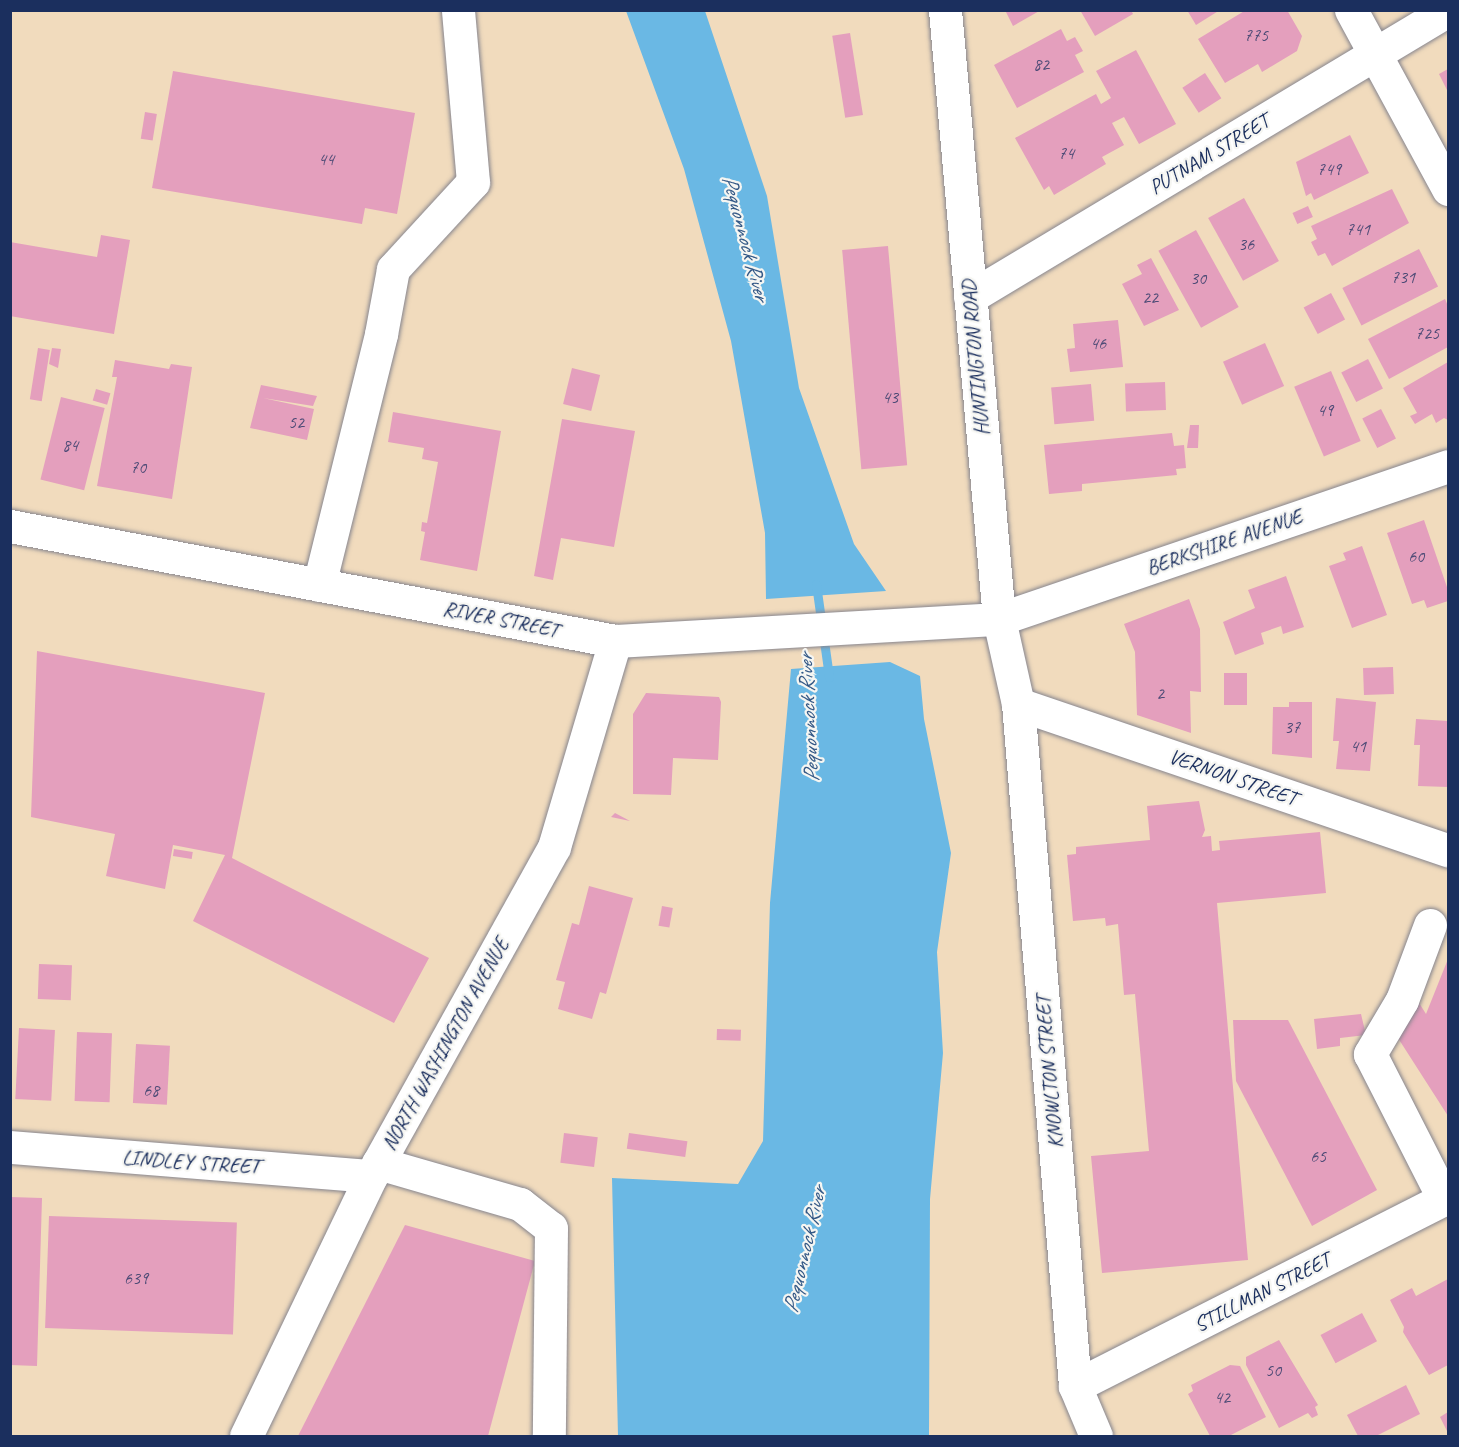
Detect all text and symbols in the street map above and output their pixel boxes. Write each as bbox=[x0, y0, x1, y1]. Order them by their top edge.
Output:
house number: 775 bbox=[1244, 24, 1268, 46]
house number: 82 bbox=[1033, 53, 1049, 75]
street label: PUTNAM STREET bbox=[1145, 108, 1273, 200]
house number: 74 bbox=[1058, 142, 1074, 164]
house number: 44 bbox=[318, 148, 334, 170]
house number: 749 bbox=[1317, 158, 1341, 180]
water label: Pequonnock River bbox=[716, 173, 774, 303]
house number: 741 bbox=[1346, 218, 1370, 240]
house number: 36 bbox=[1238, 233, 1254, 255]
house number: 731 bbox=[1391, 266, 1415, 288]
house number: 30 bbox=[1190, 267, 1206, 289]
street label: HUNTINGTON ROAD bbox=[956, 279, 994, 437]
house number: 22 bbox=[1142, 286, 1158, 308]
house number: 725 bbox=[1415, 322, 1439, 344]
house number: 46 bbox=[1090, 332, 1106, 354]
house number: 43 bbox=[882, 386, 898, 408]
house number: 49 bbox=[1317, 399, 1333, 421]
house number: 52 bbox=[288, 411, 304, 433]
house number: 84 bbox=[62, 434, 78, 456]
house number: 70 bbox=[130, 456, 146, 478]
street label: BERKSHIRE AVENUE bbox=[1143, 504, 1305, 580]
house number: 60 bbox=[1408, 545, 1424, 567]
street label: RIVER STREET bbox=[441, 595, 561, 643]
water label: Pequonnock River bbox=[792, 653, 826, 783]
house number: 2 bbox=[1156, 682, 1164, 704]
house number: 37 bbox=[1284, 716, 1300, 738]
house number: 41 bbox=[1350, 735, 1366, 757]
street label: VERNON STREET bbox=[1166, 743, 1300, 811]
street label: NORTH WASHINGTON AVENUE bbox=[376, 933, 514, 1155]
street label: KNOWLTON STREET bbox=[1030, 994, 1068, 1150]
house number: 68 bbox=[143, 1079, 159, 1101]
street label: LINDLEY STREET bbox=[121, 1145, 261, 1179]
house number: 65 bbox=[1310, 1145, 1326, 1167]
water label: Pequonnock River bbox=[778, 1185, 832, 1315]
street label: STILLMAN STREET bbox=[1189, 1247, 1335, 1337]
house number: 639 bbox=[124, 1267, 148, 1289]
house number: 50 bbox=[1265, 1359, 1281, 1381]
house number: 42 bbox=[1214, 1386, 1230, 1408]

